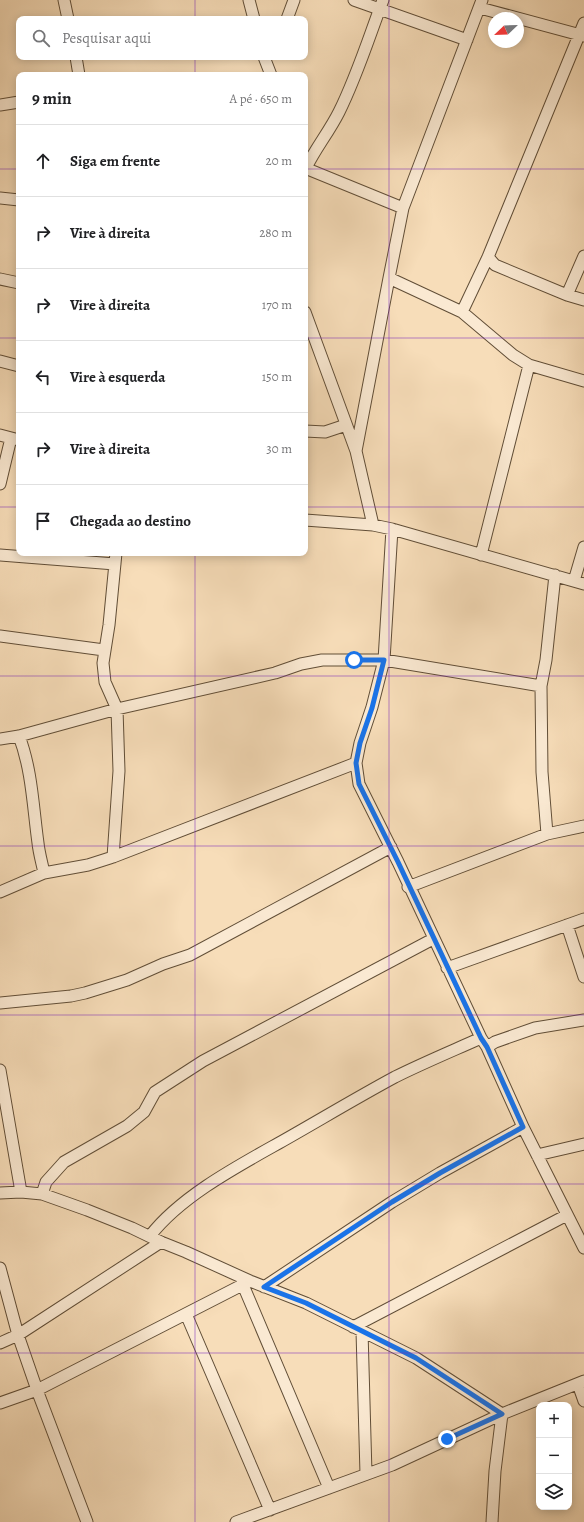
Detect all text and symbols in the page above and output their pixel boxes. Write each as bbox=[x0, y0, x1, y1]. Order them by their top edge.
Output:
north arrow bbox=[488, 12, 524, 48]
search box bbox=[16, 16, 308, 60]
icon: search bbox=[30, 27, 52, 49]
text: Pesquisar aqui bbox=[62, 28, 151, 48]
text: 9 min bbox=[32, 87, 72, 110]
text: A pé · 650 m bbox=[230, 90, 292, 107]
icon: ahead bbox=[32, 150, 54, 172]
text: Siga em frente bbox=[70, 151, 160, 171]
text: 20 m bbox=[266, 152, 292, 169]
icon: right bbox=[32, 222, 54, 244]
text: Vire à direita bbox=[70, 223, 150, 243]
text: 280 m bbox=[259, 224, 292, 241]
icon: right bbox=[32, 294, 54, 316]
text: Vire à direita bbox=[70, 295, 150, 315]
text: 170 m bbox=[262, 296, 292, 313]
icon: left bbox=[32, 366, 54, 388]
text: Vire à esquerda bbox=[70, 367, 166, 387]
text: 150 m bbox=[262, 368, 292, 385]
icon: right bbox=[32, 438, 54, 460]
text: Vire à direita bbox=[70, 439, 150, 459]
text: 30 m bbox=[266, 440, 292, 457]
icon: arrive bbox=[32, 510, 54, 532]
text: Chegada ao destino bbox=[70, 511, 191, 531]
route start bbox=[345, 651, 363, 669]
map controls bbox=[536, 1402, 572, 1510]
button: + bbox=[536, 1402, 572, 1438]
route end bbox=[438, 1430, 456, 1448]
button: − bbox=[536, 1438, 572, 1474]
button: layers bbox=[536, 1474, 572, 1510]

